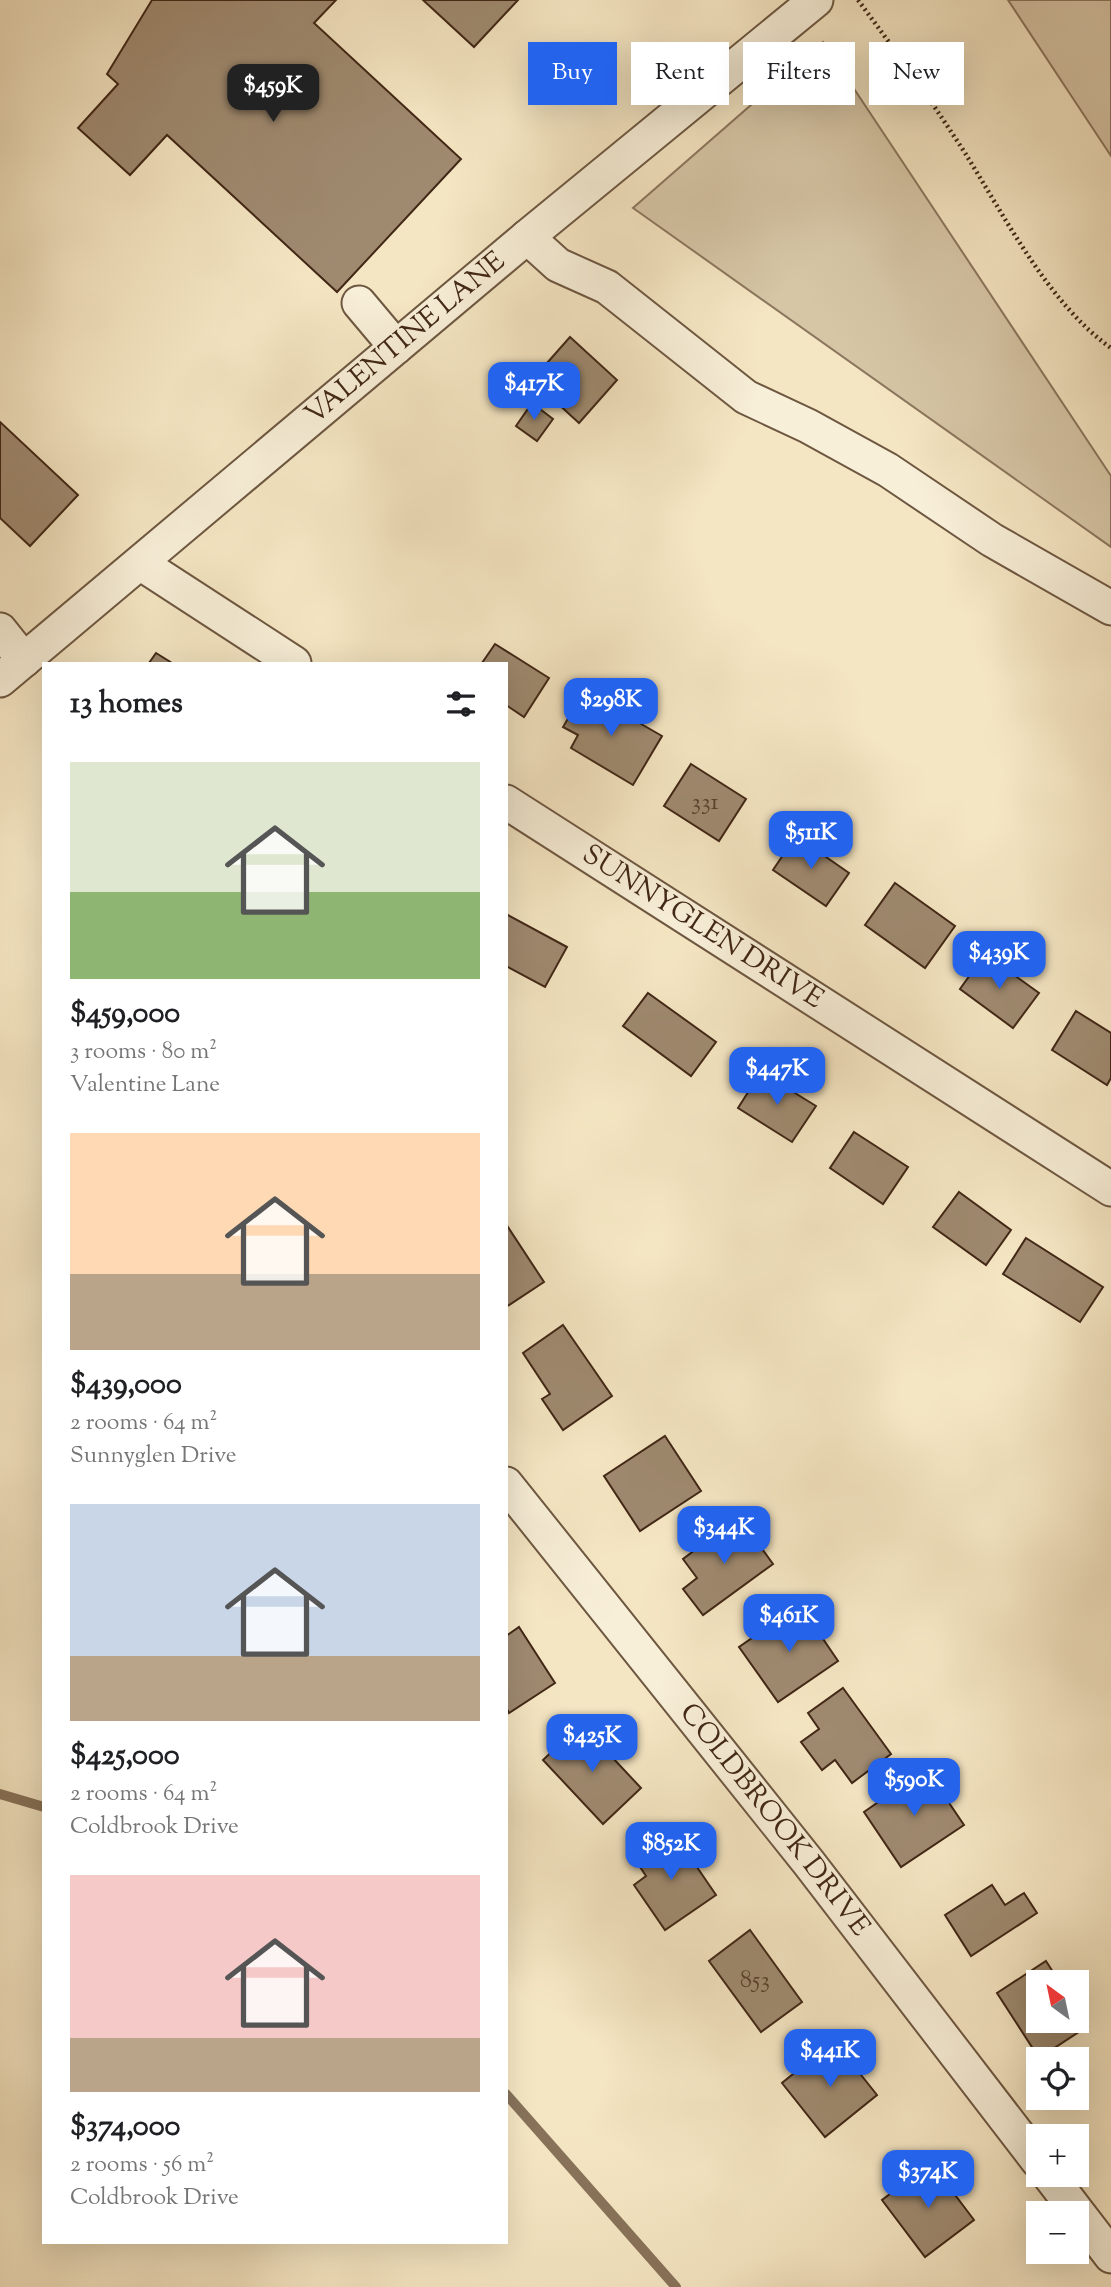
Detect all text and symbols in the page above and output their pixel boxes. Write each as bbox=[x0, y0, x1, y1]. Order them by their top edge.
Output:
chip: Buy bbox=[528, 42, 617, 105]
chip: Rent bbox=[631, 42, 729, 105]
chip: Filters bbox=[743, 42, 855, 105]
chip: New bbox=[869, 42, 964, 105]
pin: $459K bbox=[224, 64, 322, 124]
text: $459K bbox=[243, 70, 303, 103]
street label: VALENTINE LANE bbox=[297, 243, 515, 435]
pin: $417K bbox=[485, 362, 583, 422]
text: $417K bbox=[504, 368, 564, 401]
pin: $298K bbox=[562, 678, 660, 738]
text: 13 homes bbox=[70, 683, 183, 726]
text: $298K bbox=[580, 684, 642, 717]
icon: filters bbox=[442, 685, 480, 723]
house number: 331 bbox=[691, 786, 719, 820]
icon: home bbox=[212, 807, 338, 933]
pin: $511K bbox=[762, 812, 860, 871]
text: $511K bbox=[785, 817, 837, 850]
street label: SUNNYGLEN DRIVE bbox=[574, 835, 831, 1020]
pin: $439K bbox=[950, 932, 1048, 991]
text: $439K bbox=[969, 937, 1029, 970]
text: $459,000 bbox=[70, 993, 180, 1036]
text: 3 rooms · 80 m² bbox=[70, 1036, 217, 1069]
pin: $447K bbox=[728, 1048, 826, 1107]
text: $447K bbox=[745, 1053, 809, 1086]
text: Valentine Lane bbox=[70, 1069, 220, 1102]
icon: home bbox=[212, 1178, 338, 1304]
text: $439,000 bbox=[70, 1364, 182, 1407]
text: 2 rooms · 64 m² bbox=[70, 1407, 217, 1440]
text: Sunnyglen Drive bbox=[70, 1440, 236, 1473]
pin: $344K bbox=[675, 1506, 773, 1566]
text: $344K bbox=[693, 1512, 755, 1545]
icon: home bbox=[212, 1549, 338, 1675]
pin: $461K bbox=[740, 1594, 838, 1654]
text: $461K bbox=[759, 1600, 819, 1633]
street label: COLDBROOK DRIVE bbox=[669, 1695, 879, 1945]
pin: $425K bbox=[543, 1714, 641, 1774]
text: $425K bbox=[562, 1720, 622, 1753]
text: $425,000 bbox=[70, 1735, 180, 1778]
pin: $590K bbox=[865, 1758, 963, 1818]
text: $590K bbox=[884, 1764, 944, 1797]
text: 2 rooms · 64 m² bbox=[70, 1778, 217, 1811]
text: Coldbrook Drive bbox=[70, 1811, 239, 1844]
pin: $852K bbox=[622, 1822, 720, 1882]
text: $852K bbox=[641, 1828, 701, 1861]
icon: home bbox=[212, 1920, 338, 2046]
house number: 853 bbox=[740, 1964, 770, 1998]
north arrow bbox=[1026, 1970, 1088, 2034]
map controls bbox=[1026, 1970, 1089, 2264]
pin: $441K bbox=[781, 2030, 879, 2089]
text: $441K bbox=[800, 2035, 860, 2068]
button: locate bbox=[1026, 2047, 1089, 2110]
text: $374,000 bbox=[70, 2106, 180, 2149]
button: + bbox=[1026, 2124, 1089, 2187]
text: 2 rooms · 56 m² bbox=[70, 2149, 214, 2182]
pin: $374K bbox=[879, 2150, 977, 2210]
text: $374K bbox=[898, 2156, 958, 2189]
text: Coldbrook Drive bbox=[70, 2182, 239, 2215]
button: − bbox=[1026, 2201, 1089, 2264]

